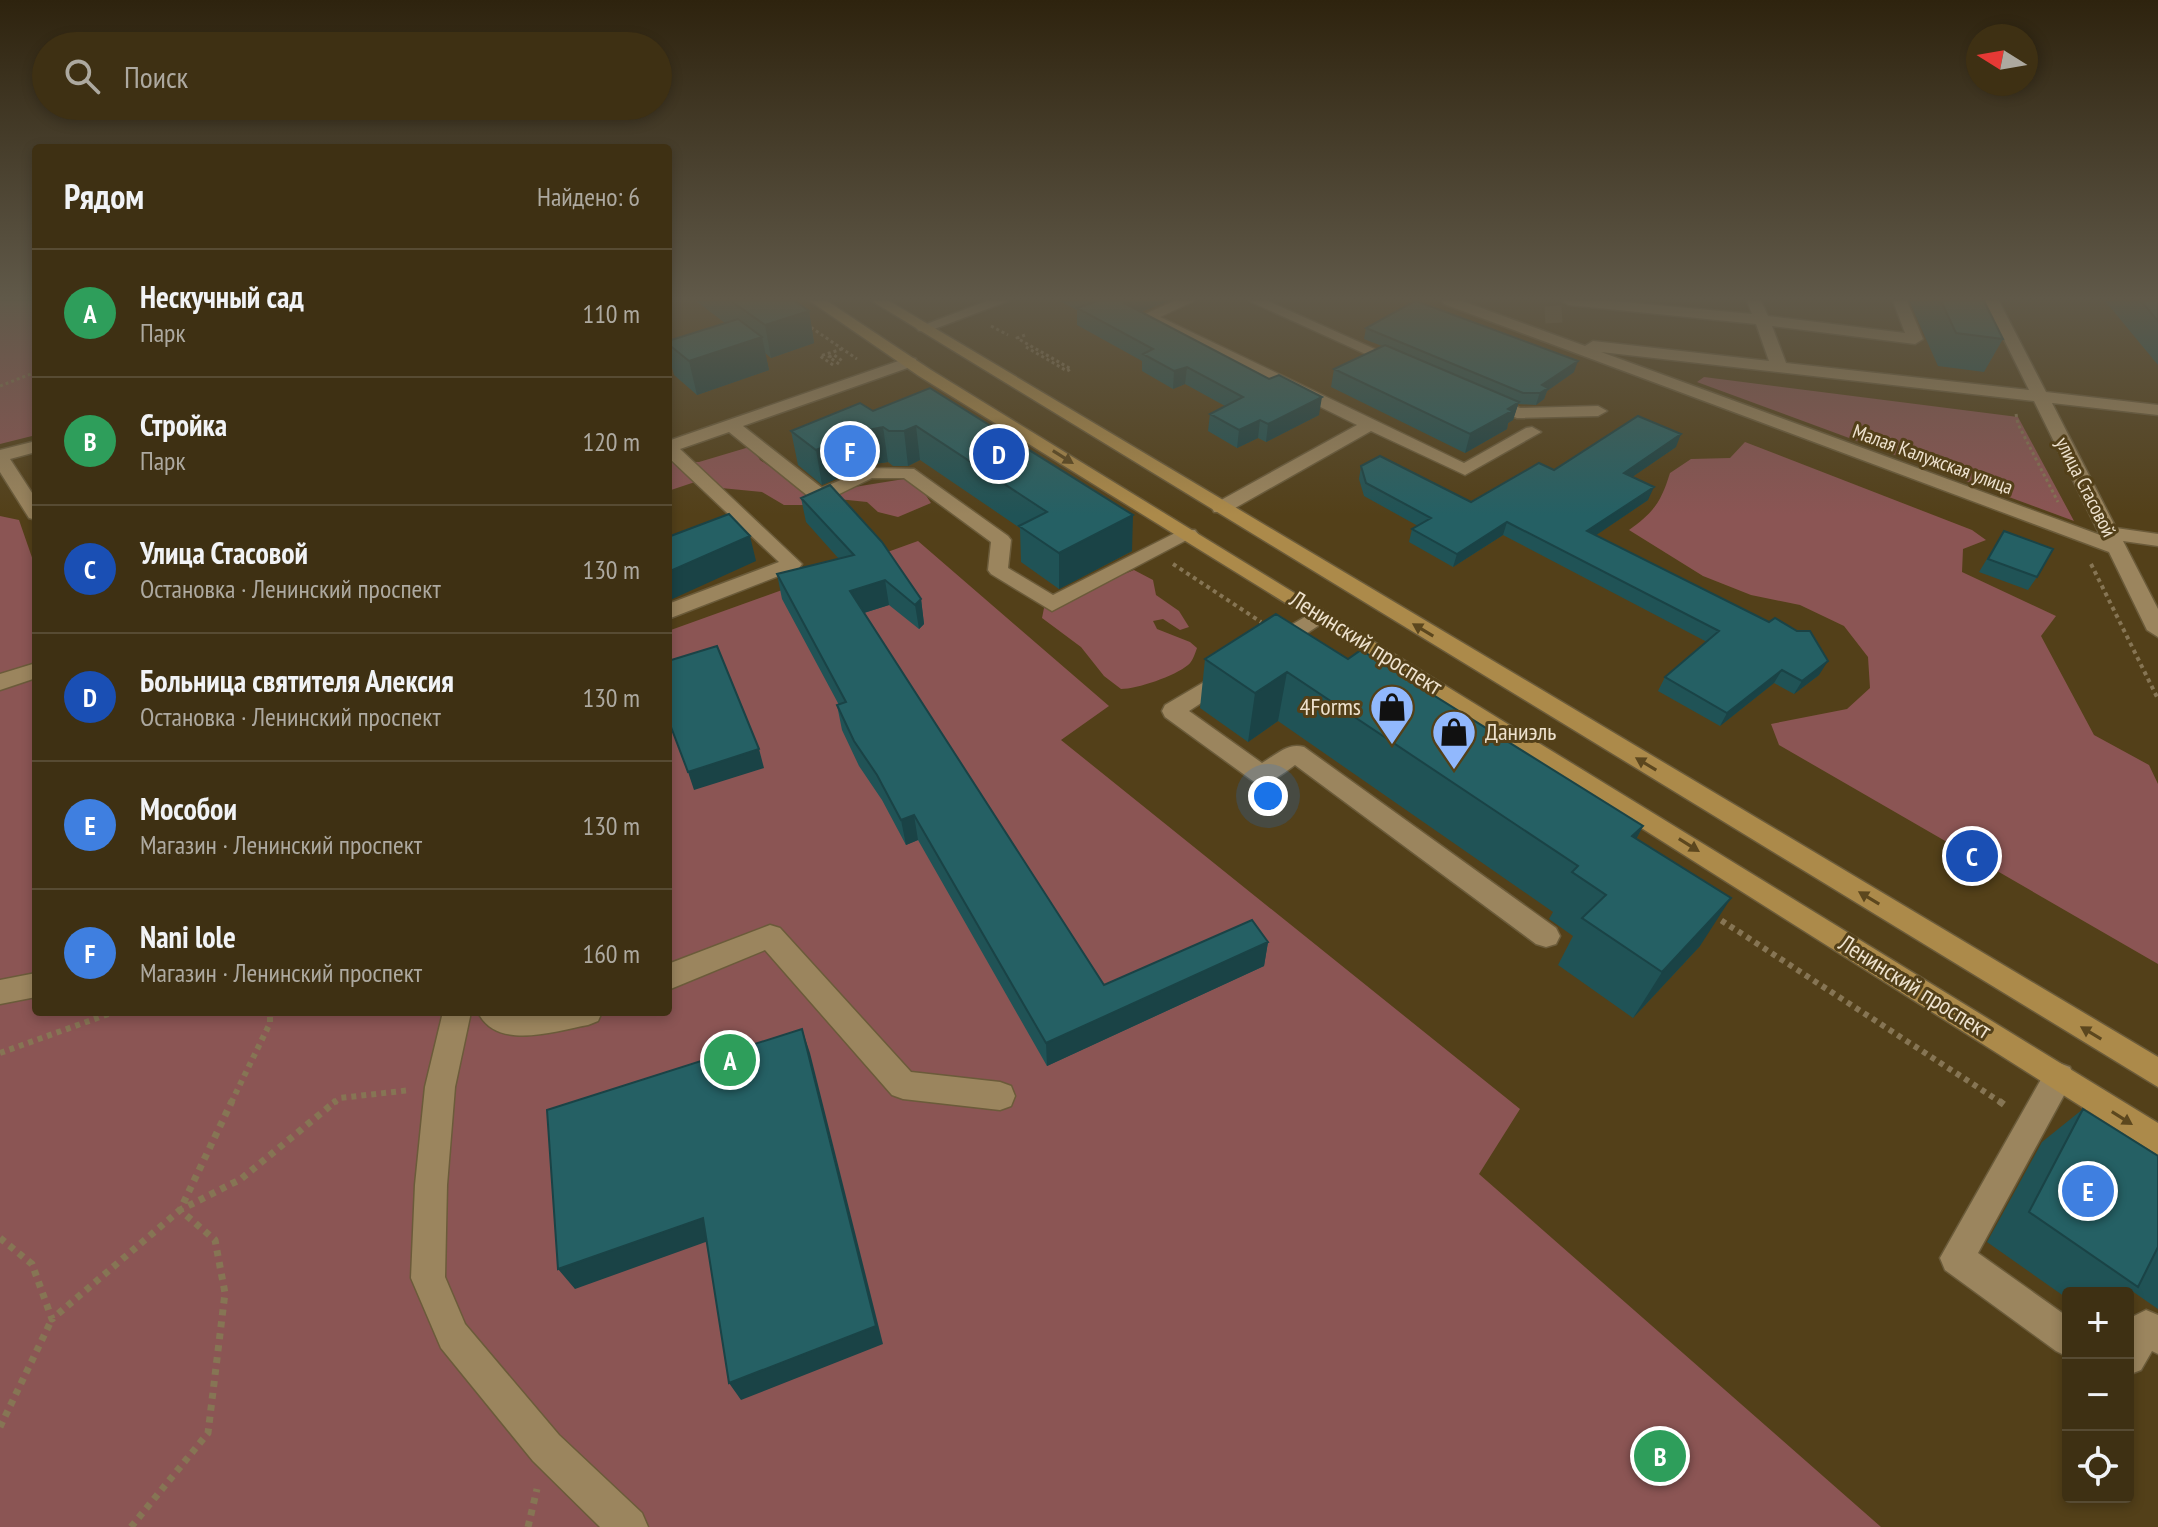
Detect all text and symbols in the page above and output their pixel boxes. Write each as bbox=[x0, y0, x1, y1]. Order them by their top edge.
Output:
north arrow bbox=[1966, 24, 2038, 96]
search box bbox=[32, 32, 672, 120]
icon: search bbox=[60, 54, 104, 98]
text: Поиск bbox=[124, 57, 188, 96]
text: Рядом bbox=[64, 174, 144, 218]
text: Найдено: 6 bbox=[537, 180, 640, 213]
text: Нескучный сад bbox=[140, 277, 304, 316]
text: A bbox=[83, 297, 97, 330]
text: 110 m bbox=[582, 297, 640, 330]
text: Парк bbox=[140, 316, 185, 349]
text: Стройка bbox=[140, 405, 227, 444]
street label: Малая Калужская улица bbox=[1849, 418, 2017, 500]
pin: F bbox=[824, 421, 876, 481]
pin: D bbox=[973, 424, 1025, 484]
text: B bbox=[84, 425, 96, 458]
text: 120 m bbox=[582, 425, 640, 458]
street label: улица Стасовой bbox=[2050, 433, 2122, 541]
text: Парк bbox=[140, 444, 185, 477]
one-way arrow bbox=[1052, 449, 1075, 464]
text: Улица Стасовой bbox=[140, 533, 308, 572]
text: C bbox=[84, 553, 96, 586]
text: 130 m bbox=[582, 553, 640, 586]
text: Остановка · Ленинский проспект bbox=[140, 572, 441, 605]
street label: Ленинский проспект bbox=[1283, 583, 1449, 702]
one-way arrow bbox=[1413, 622, 1434, 637]
text: Больница святителя Алексия bbox=[140, 661, 454, 700]
text: D bbox=[83, 681, 97, 714]
text: 130 m bbox=[582, 681, 640, 714]
shop icon: 4Forms bbox=[1368, 683, 1416, 746]
place label: 4Forms bbox=[1300, 691, 1361, 722]
text: Остановка · Ленинский проспект bbox=[140, 700, 441, 733]
shop icon: Даниэль bbox=[1430, 708, 1478, 771]
place label: Даниэль bbox=[1485, 716, 1556, 747]
one-way arrow bbox=[1635, 757, 1657, 771]
your location bbox=[1248, 776, 1288, 816]
text: Мособои bbox=[140, 789, 237, 828]
text: E bbox=[84, 809, 96, 842]
text: 130 m bbox=[582, 809, 640, 842]
pin: C bbox=[1946, 826, 1998, 886]
text: Магазин · Ленинский проспект bbox=[140, 828, 422, 861]
one-way arrow bbox=[1678, 838, 1700, 852]
one-way arrow bbox=[1858, 891, 1880, 905]
text: Nani lole bbox=[140, 917, 236, 956]
street label: Ленинский проспект bbox=[1832, 927, 1998, 1046]
text: F bbox=[85, 937, 95, 970]
text: 160 m bbox=[582, 937, 640, 970]
text: Магазин · Ленинский проспект bbox=[140, 956, 422, 989]
one-way arrow bbox=[2080, 1026, 2102, 1040]
pin: A bbox=[704, 1030, 756, 1090]
one-way arrow bbox=[2112, 1110, 2133, 1125]
pin: E bbox=[2062, 1161, 2114, 1221]
map controls bbox=[2062, 1287, 2134, 1503]
button: + bbox=[2062, 1287, 2134, 1359]
button: − bbox=[2062, 1359, 2134, 1431]
pin: B bbox=[1634, 1426, 1686, 1486]
button: locate bbox=[2062, 1431, 2134, 1503]

